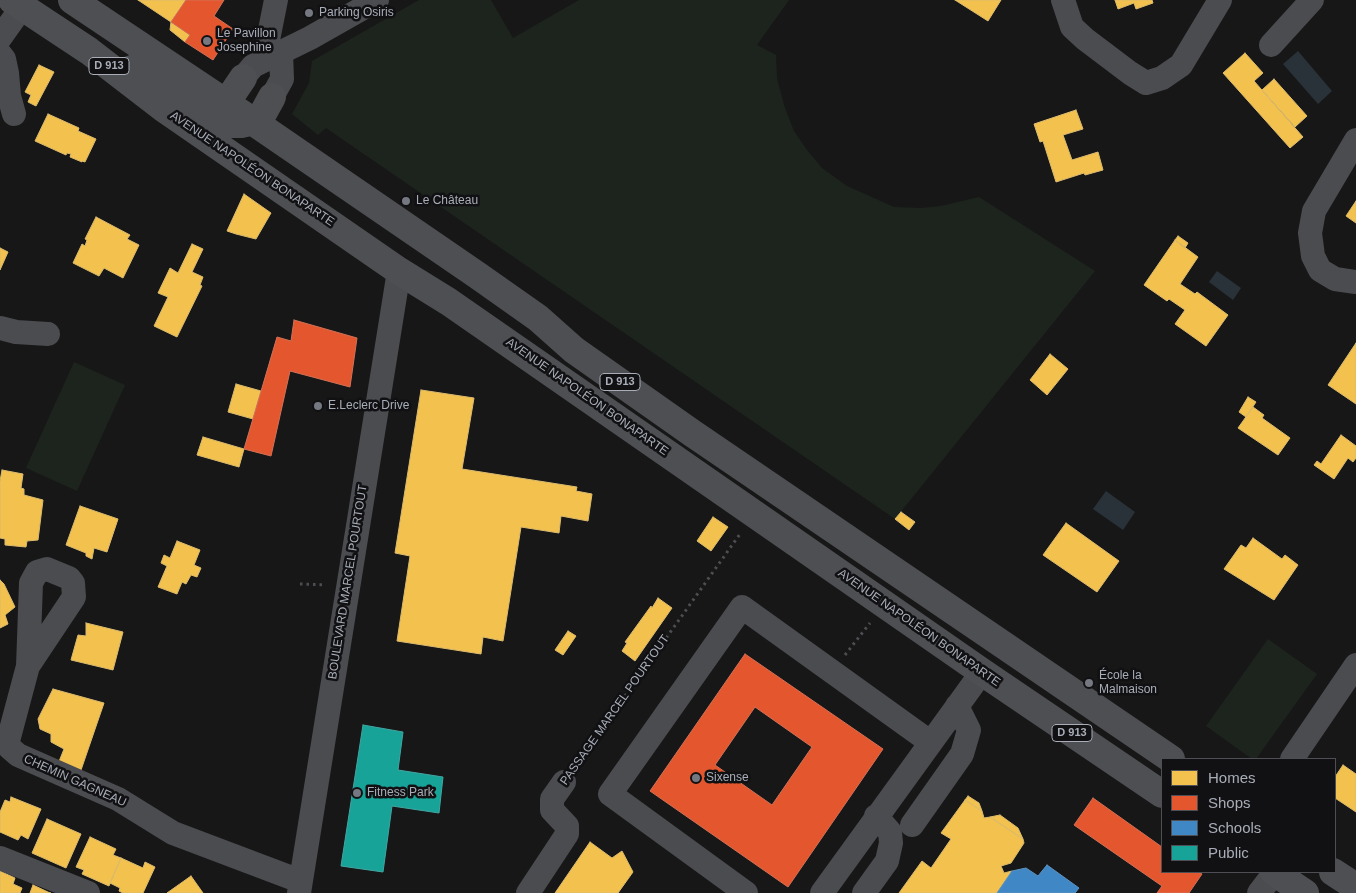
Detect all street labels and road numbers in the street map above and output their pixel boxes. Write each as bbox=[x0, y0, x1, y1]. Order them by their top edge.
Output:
road number: D 913 bbox=[89, 58, 129, 74]
street label: AVENUE NAPOLÉON BONAPARTE bbox=[167, 109, 337, 229]
street label: AVENUE NAPOLÉON BONAPARTE bbox=[503, 335, 671, 459]
road number: D 913 bbox=[600, 374, 640, 391]
street label: BOULEVARD MARCEL POURTOUT bbox=[326, 484, 370, 680]
street label: AVENUE NAPOLÉON BONAPARTE bbox=[835, 566, 1003, 690]
street label: PASSAGE MARCEL POURTOUT bbox=[557, 632, 673, 788]
road number: D 913 bbox=[1052, 724, 1092, 741]
street label: CHEMIN GAGNEAU bbox=[22, 752, 128, 810]

